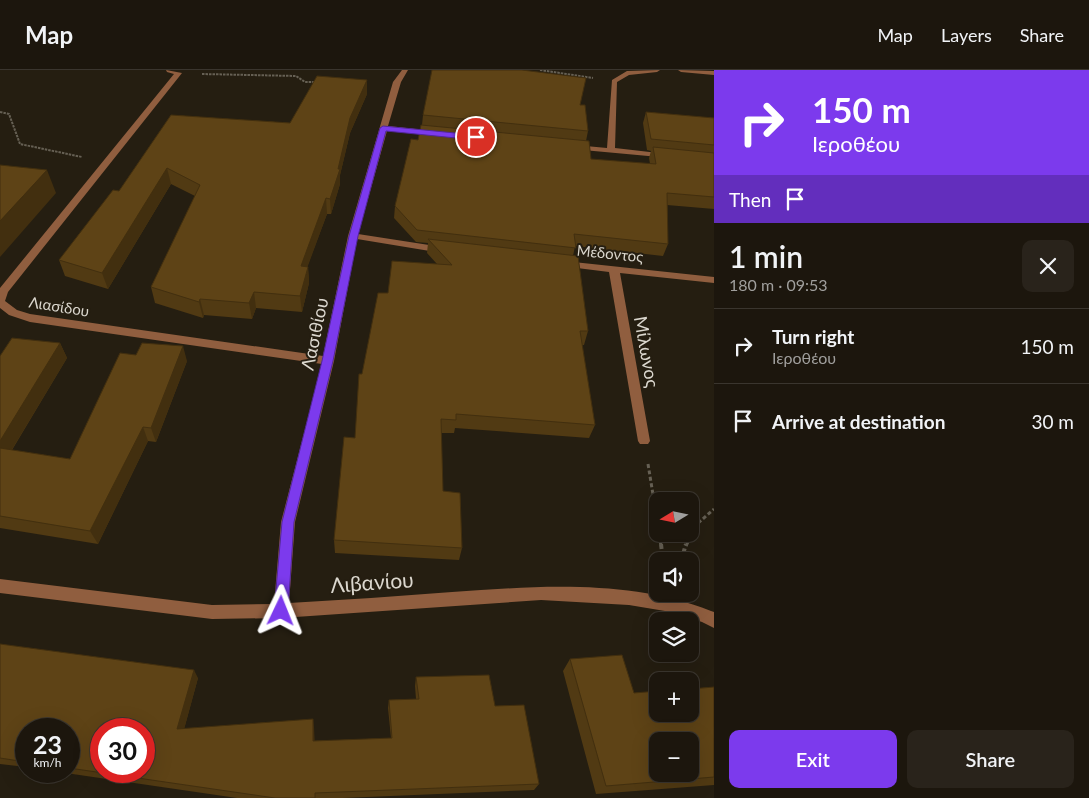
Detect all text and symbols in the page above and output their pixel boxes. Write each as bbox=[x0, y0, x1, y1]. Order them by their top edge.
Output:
text: Map bbox=[25, 20, 73, 49]
text: Map bbox=[877, 24, 913, 46]
text: Layers bbox=[941, 24, 992, 46]
text: Share bbox=[1020, 24, 1064, 46]
text: 150 m bbox=[812, 88, 911, 130]
icon: right bbox=[729, 90, 794, 155]
pin bbox=[455, 116, 497, 158]
icon: arrive bbox=[462, 123, 490, 151]
text: Ιεροθέου bbox=[812, 130, 900, 157]
icon: arrive bbox=[781, 185, 809, 213]
text: Then bbox=[729, 188, 771, 211]
text: 1 min bbox=[729, 238, 803, 274]
button: close bbox=[1022, 240, 1074, 292]
street label: Μέδοντος bbox=[576, 241, 644, 265]
text: 180 m · 09:53 bbox=[729, 275, 828, 294]
street label: Λιασίδου bbox=[28, 292, 91, 320]
street label: Λασιθίου bbox=[296, 295, 332, 372]
street label: Μίλωνος bbox=[630, 314, 664, 390]
text: Turn right bbox=[772, 325, 854, 348]
icon: right bbox=[729, 332, 757, 360]
text: 150 m bbox=[1020, 335, 1074, 358]
text: Ιεροθέου bbox=[772, 348, 836, 367]
icon: arrive bbox=[729, 407, 757, 435]
text: Arrive at destination bbox=[772, 410, 945, 433]
text: 30 m bbox=[1031, 410, 1074, 433]
north arrow bbox=[649, 492, 699, 542]
map controls bbox=[649, 492, 699, 782]
button: sound bbox=[649, 552, 699, 602]
street label: Λιβανίου bbox=[329, 566, 414, 597]
position arrow bbox=[254, 584, 306, 636]
button: layers bbox=[649, 612, 699, 662]
button: + bbox=[649, 672, 699, 722]
speed limit sign: 30 bbox=[90, 718, 155, 783]
text: 23 bbox=[33, 729, 62, 759]
button: Exit bbox=[729, 730, 897, 788]
button: Share bbox=[907, 730, 1074, 788]
button: − bbox=[649, 732, 699, 782]
text: km/h bbox=[33, 755, 62, 770]

